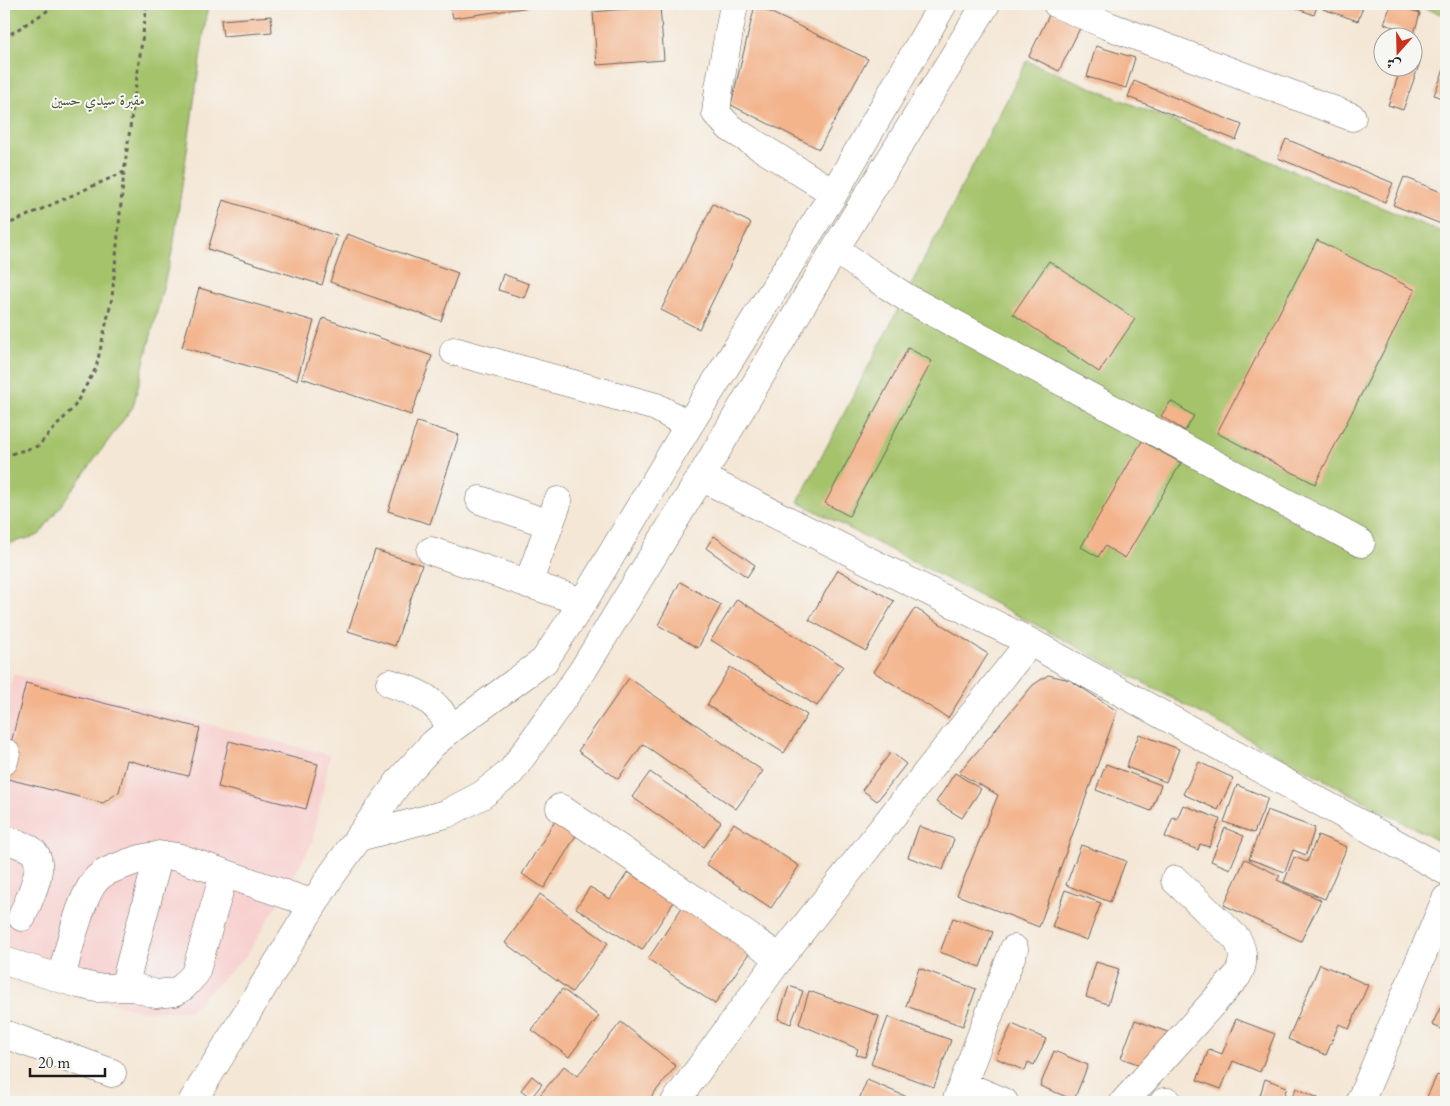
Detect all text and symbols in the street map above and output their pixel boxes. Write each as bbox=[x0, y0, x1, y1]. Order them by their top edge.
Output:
north arrow bbox=[1372, 28, 1422, 78]
text: ش bbox=[1384, 52, 1404, 75]
park label: مقبرة سيدي حسين bbox=[51, 90, 145, 112]
scale bar bbox=[30, 1046, 105, 1078]
text: 20 m bbox=[38, 1053, 70, 1073]

